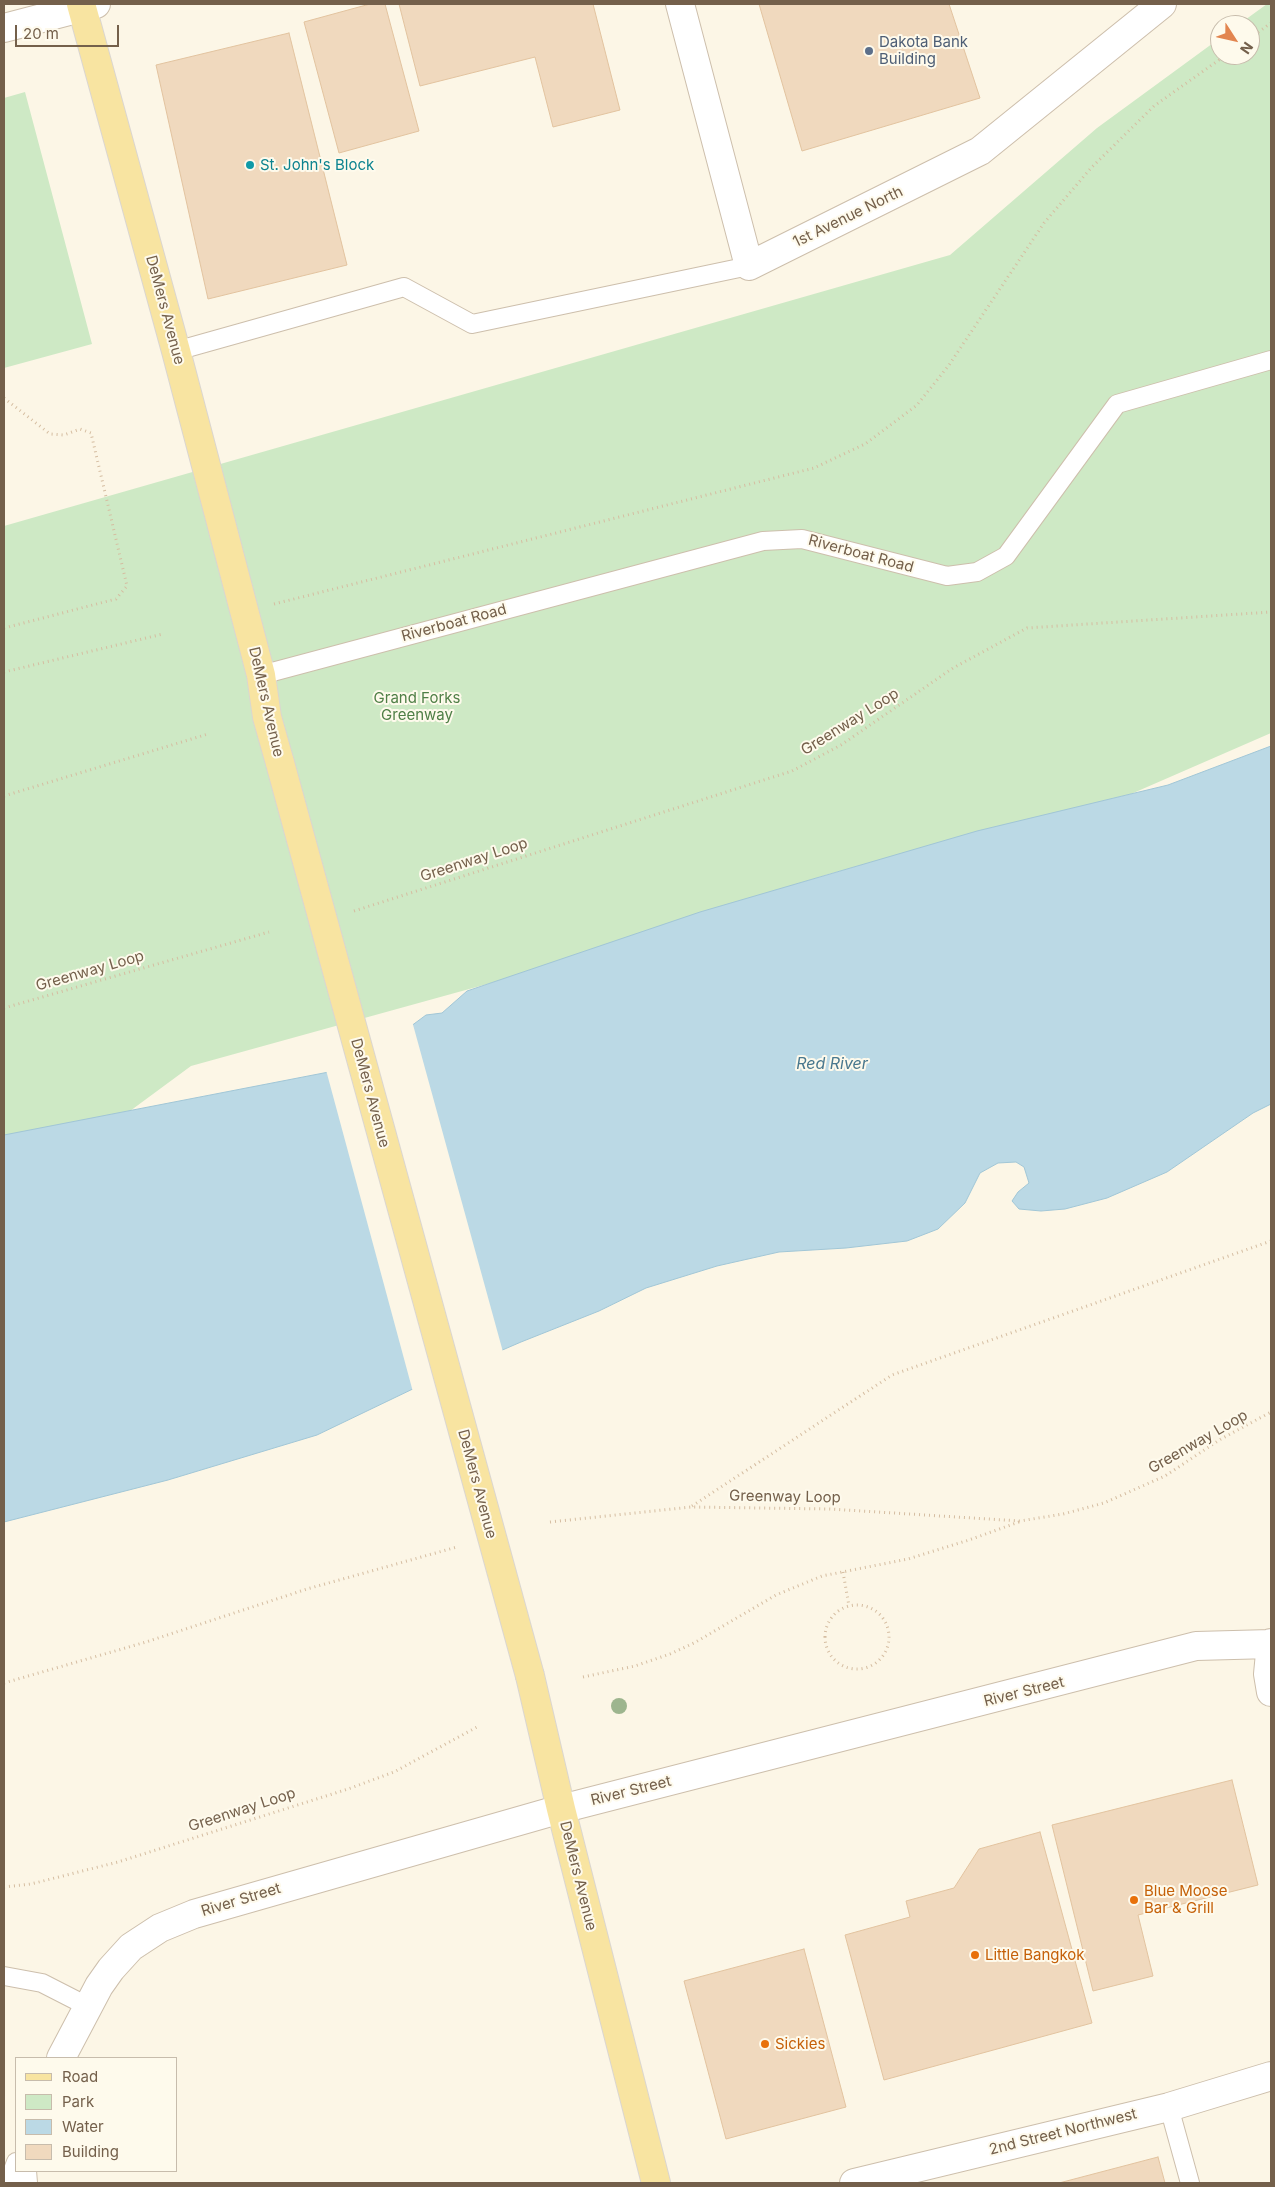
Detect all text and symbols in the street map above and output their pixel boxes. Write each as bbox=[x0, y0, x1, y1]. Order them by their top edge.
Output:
scale bar bbox=[18, 15, 121, 47]
north arrow bbox=[1210, 15, 1260, 65]
text: 20 m bbox=[23, 24, 59, 43]
place label: Dakota Bank Building bbox=[879, 33, 968, 68]
text: N bbox=[1237, 39, 1257, 58]
marker: Dakota Bank Building bbox=[863, 45, 875, 57]
place label: St. John's Block bbox=[260, 156, 374, 174]
marker: St. John's Block bbox=[244, 159, 256, 171]
street label: 1st Avenue North bbox=[790, 183, 906, 251]
street label: DeMers Avenue bbox=[142, 253, 188, 367]
street label: Riverboat Road bbox=[806, 531, 916, 577]
street label: Riverboat Road bbox=[399, 600, 509, 646]
street label: DeMers Avenue bbox=[245, 645, 287, 759]
street label: Greenway Loop bbox=[798, 685, 902, 759]
park label: Grand Forks Greenway bbox=[374, 689, 460, 724]
street label: Greenway Loop bbox=[418, 834, 530, 886]
street label: Greenway Loop bbox=[34, 947, 146, 995]
street label: DeMers Avenue bbox=[347, 1036, 393, 1150]
water label: Red River bbox=[796, 1054, 868, 1074]
street label: Greenway Loop bbox=[1145, 1406, 1251, 1478]
street label: DeMers Avenue bbox=[454, 1427, 500, 1541]
street label: Greenway Loop bbox=[729, 1487, 841, 1507]
street label: River Street bbox=[982, 1673, 1066, 1711]
street label: River Street bbox=[589, 1772, 673, 1810]
street label: Greenway Loop bbox=[186, 1784, 298, 1836]
street label: DeMers Avenue bbox=[556, 1819, 600, 1933]
street label: River Street bbox=[199, 1879, 283, 1921]
place label: Blue Moose Bar & Grill bbox=[1144, 1882, 1227, 1917]
marker: Blue Moose Bar & Grill bbox=[1128, 1894, 1140, 1906]
place label: Little Bangkok bbox=[985, 1946, 1085, 1964]
marker: Little Bangkok bbox=[969, 1949, 981, 1961]
place label: Sickies bbox=[775, 2035, 825, 2053]
marker: Sickies bbox=[759, 2038, 771, 2050]
legend bbox=[15, 2057, 178, 2172]
text: Road bbox=[62, 2067, 98, 2086]
text: Park bbox=[62, 2092, 94, 2111]
street label: 2nd Street Northwest bbox=[987, 2105, 1139, 2159]
text: Water bbox=[62, 2117, 104, 2136]
text: Building bbox=[62, 2142, 119, 2161]

